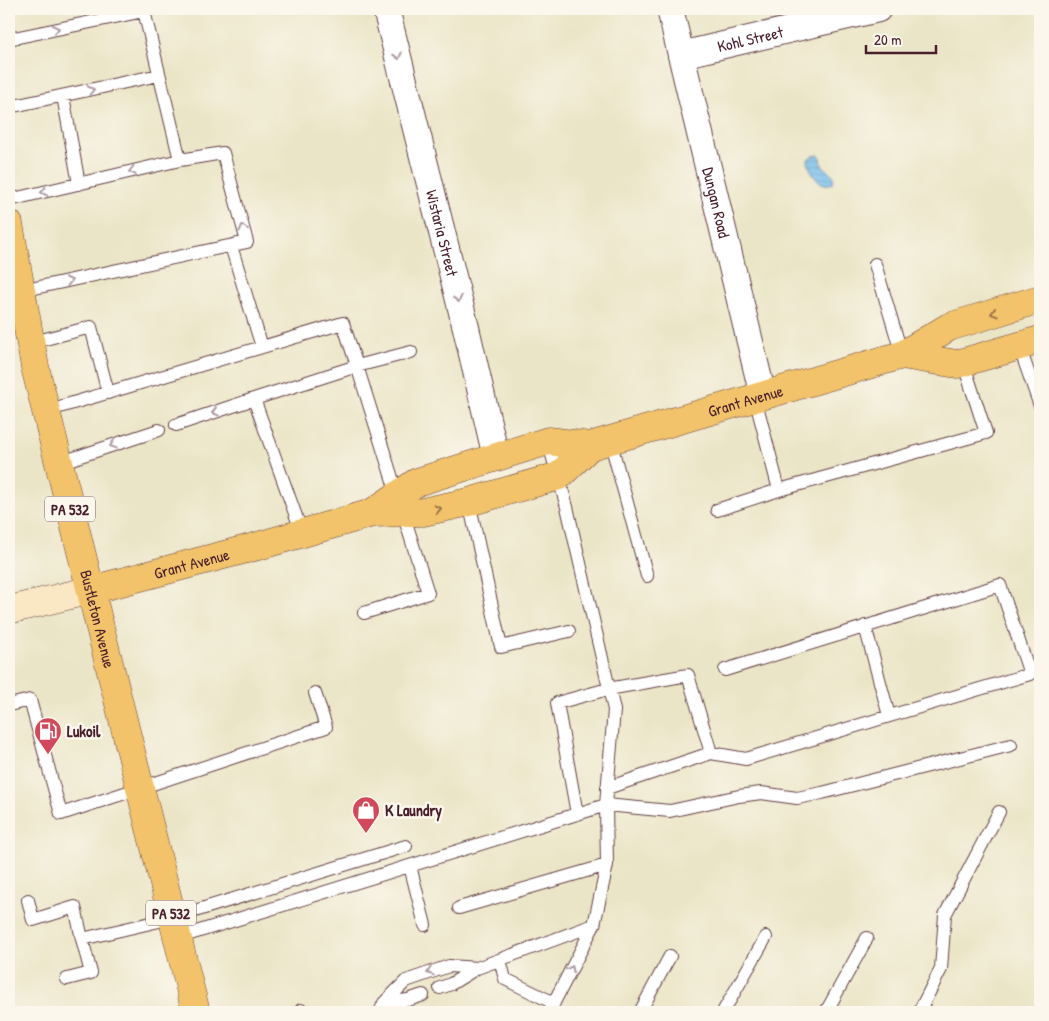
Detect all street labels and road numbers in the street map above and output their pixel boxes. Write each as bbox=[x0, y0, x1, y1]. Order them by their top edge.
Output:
street label: Kohl Street bbox=[715, 20, 786, 57]
street label: Dungan Road bbox=[697, 165, 736, 240]
street label: Wistaria Street bbox=[421, 187, 464, 279]
street label: Grant Avenue bbox=[705, 379, 786, 422]
road number: PA 532 bbox=[45, 496, 95, 522]
street label: Grant Avenue bbox=[151, 543, 232, 584]
street label: Bustleton Avenue bbox=[75, 568, 121, 671]
road number: PA 532 bbox=[146, 900, 196, 926]

